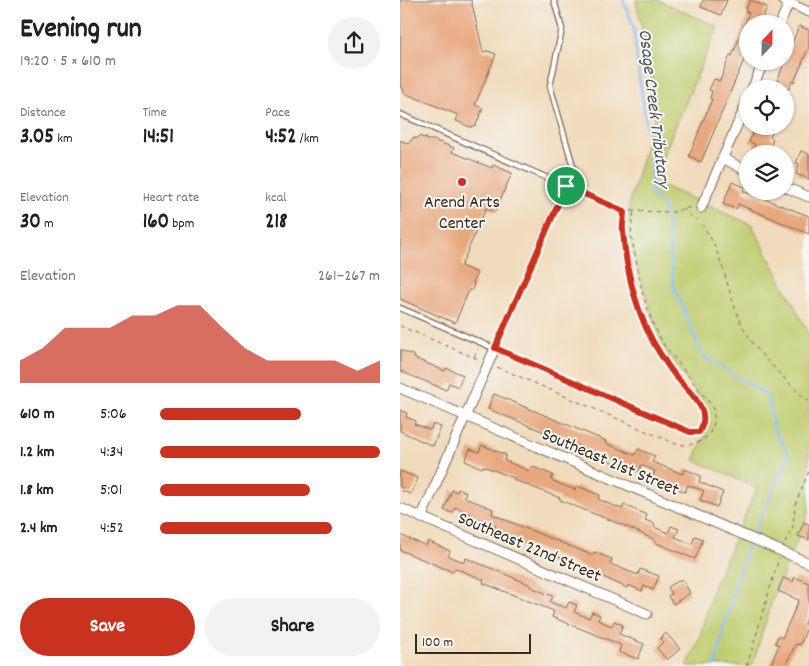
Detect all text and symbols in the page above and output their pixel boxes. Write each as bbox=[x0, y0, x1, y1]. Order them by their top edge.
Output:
text: Evening run bbox=[20, 11, 142, 51]
north arrow bbox=[739, 15, 794, 70]
map controls bbox=[739, 15, 794, 200]
button: share bbox=[328, 17, 380, 69]
water label: Osage Creek Tributary bbox=[629, 28, 676, 191]
text: 19:20 · 5 × 610 m bbox=[20, 50, 116, 73]
button: locate bbox=[739, 80, 794, 135]
text: Distance bbox=[20, 103, 66, 123]
text: Time bbox=[143, 103, 167, 123]
text: Pace bbox=[265, 103, 290, 123]
text: 3.05 bbox=[20, 123, 54, 153]
text: 14:51 bbox=[143, 123, 174, 153]
text: 4:52 bbox=[265, 123, 296, 153]
text: km bbox=[54, 129, 73, 149]
text: /km bbox=[296, 129, 319, 149]
button: layers bbox=[739, 145, 794, 200]
pin bbox=[545, 165, 587, 207]
icon: arrive bbox=[552, 172, 580, 200]
marker: Arend Arts Center bbox=[456, 176, 468, 188]
text: Elevation bbox=[20, 188, 69, 208]
text: Heart rate bbox=[143, 188, 199, 208]
text: kcal bbox=[265, 188, 287, 208]
place label: Arend Arts Center bbox=[424, 191, 500, 237]
text: 30 bbox=[20, 208, 41, 238]
text: 160 bbox=[143, 208, 169, 238]
text: 218 bbox=[265, 208, 288, 238]
text: m bbox=[41, 214, 54, 234]
text: bpm bbox=[169, 214, 194, 234]
text: Elevation bbox=[20, 265, 76, 288]
text: 261–267 m bbox=[318, 265, 380, 288]
text: 610 m bbox=[20, 403, 55, 426]
text: 5:06 bbox=[100, 403, 127, 426]
street label: Southeast 21st Street bbox=[537, 423, 683, 504]
text: 1.2 km bbox=[20, 441, 54, 464]
text: 4:34 bbox=[100, 441, 123, 464]
text: 1.8 km bbox=[20, 479, 54, 502]
text: 5:01 bbox=[100, 479, 122, 502]
street label: Southeast 22nd Street bbox=[453, 507, 605, 590]
text: 2.4 km bbox=[20, 517, 58, 540]
text: 4:52 bbox=[100, 517, 124, 540]
button: Save bbox=[20, 598, 195, 656]
button: Share bbox=[205, 598, 380, 656]
scale bar bbox=[415, 631, 531, 654]
text: 100 m bbox=[422, 633, 453, 653]

